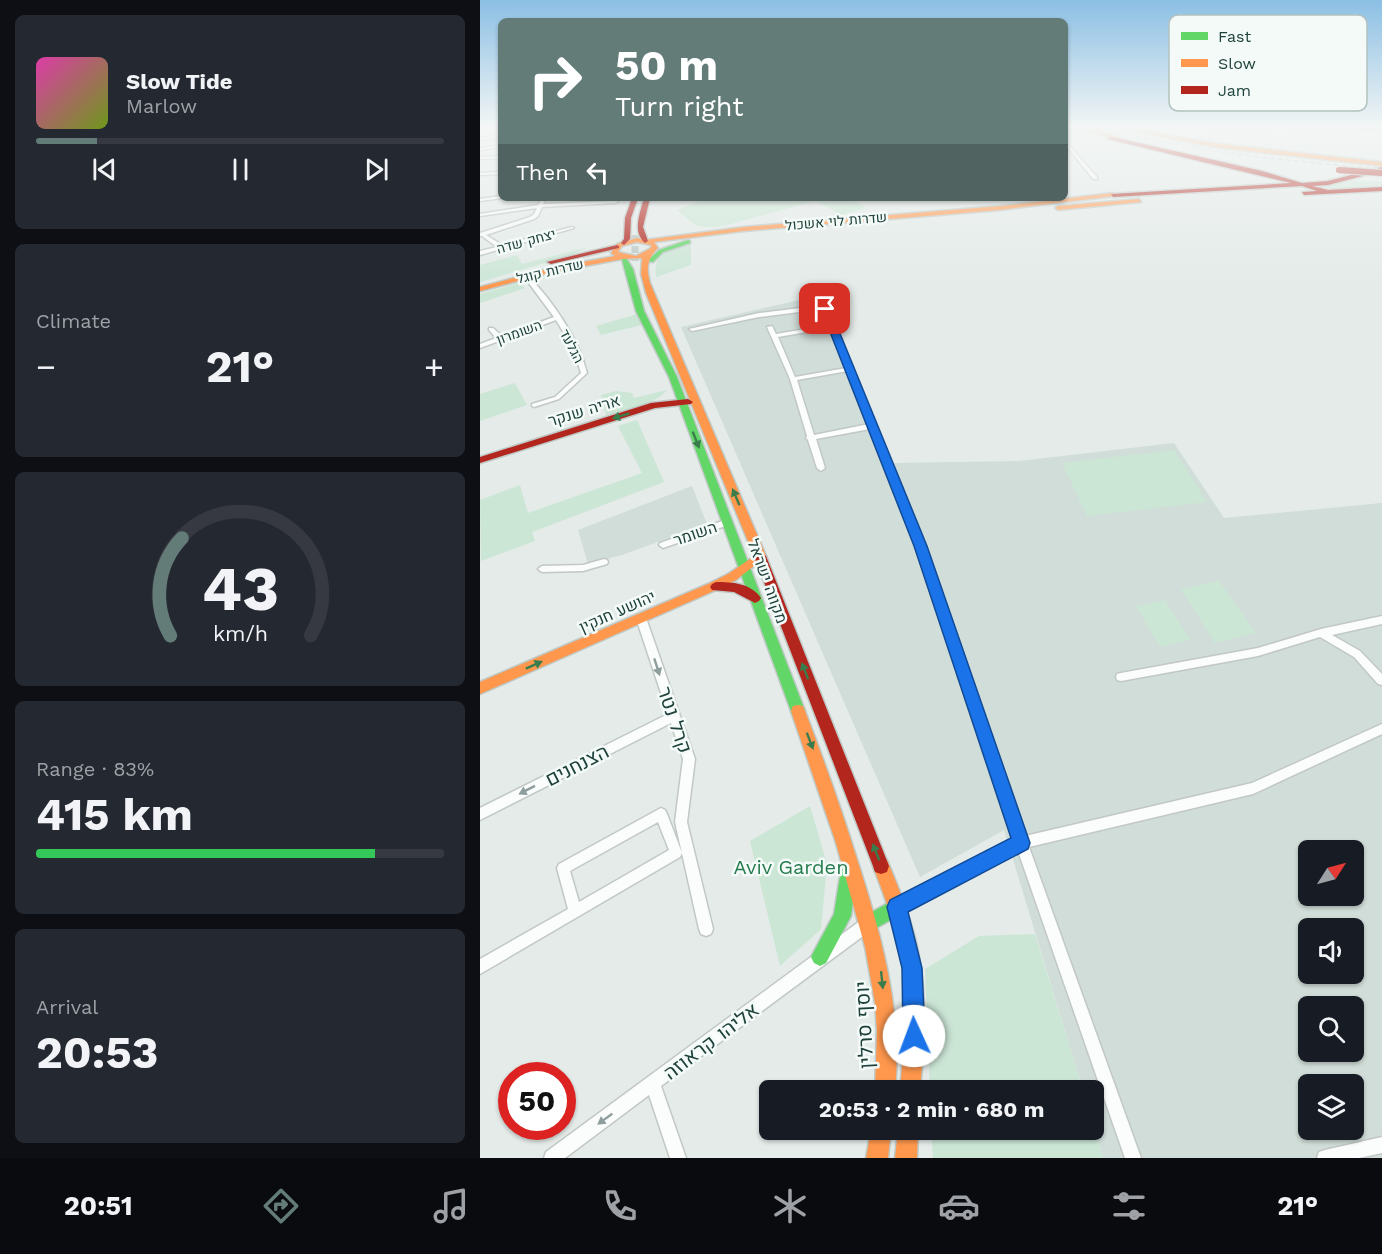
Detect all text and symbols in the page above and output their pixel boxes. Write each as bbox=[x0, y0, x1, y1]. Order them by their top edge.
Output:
legend bbox=[1169, 15, 1367, 111]
text: Fast bbox=[1218, 27, 1251, 46]
text: 50 m bbox=[615, 41, 718, 90]
icon: right bbox=[516, 42, 594, 120]
text: Slow bbox=[1218, 54, 1256, 73]
text: Slow Tide bbox=[126, 69, 233, 94]
text: Jam bbox=[1218, 81, 1251, 100]
text: Turn right bbox=[615, 91, 744, 123]
text: Marlow bbox=[126, 94, 197, 118]
icon: previous bbox=[88, 153, 121, 186]
icon: pause bbox=[224, 153, 257, 186]
icon: next bbox=[360, 153, 393, 186]
icon: left bbox=[581, 156, 614, 189]
text: Then bbox=[516, 160, 569, 185]
street label: שדרות לוי אשכול bbox=[784, 209, 888, 233]
street label: יצחק שדה bbox=[495, 225, 557, 257]
street label: שדרות קוגל bbox=[515, 256, 585, 286]
pin bbox=[799, 283, 850, 334]
icon: arrive bbox=[808, 292, 841, 325]
text: Climate bbox=[36, 309, 111, 333]
street label: השומרון bbox=[494, 316, 544, 348]
street label: הגלעד bbox=[557, 326, 587, 366]
text: 21° bbox=[206, 340, 274, 393]
text: − bbox=[36, 347, 56, 386]
text: + bbox=[424, 347, 444, 386]
street label: אריה שנקר bbox=[546, 391, 622, 430]
one-way arrow bbox=[612, 411, 630, 421]
one-way arrow bbox=[692, 432, 702, 450]
one-way arrow bbox=[731, 488, 741, 506]
street label: השומר bbox=[671, 517, 719, 550]
street label: מקווה ישראל bbox=[744, 536, 792, 626]
text: 43 bbox=[201, 552, 279, 625]
street label: יהושע חנקין bbox=[576, 586, 658, 637]
text: km/h bbox=[212, 621, 268, 646]
one-way arrow bbox=[653, 658, 662, 676]
one-way arrow bbox=[525, 660, 543, 670]
one-way arrow bbox=[800, 661, 810, 679]
street label: קרל נטר bbox=[652, 684, 698, 756]
one-way arrow bbox=[805, 732, 815, 750]
street label: הצנחנים bbox=[541, 739, 613, 791]
text: Range · 83% bbox=[36, 757, 154, 781]
one-way arrow bbox=[519, 786, 536, 795]
text: 415 km bbox=[36, 788, 193, 841]
north arrow bbox=[1298, 840, 1364, 906]
map controls bbox=[1298, 840, 1364, 1140]
one-way arrow bbox=[871, 843, 881, 861]
park label: Aviv Garden bbox=[733, 855, 849, 879]
button: sound bbox=[1298, 918, 1364, 984]
one-way arrow bbox=[877, 970, 886, 989]
street label: יוסף סרלין bbox=[850, 980, 878, 1070]
text: Arrival bbox=[36, 995, 98, 1019]
button: search bbox=[1298, 996, 1364, 1062]
street label: אליהו קראוזה bbox=[658, 997, 764, 1085]
position arrow bbox=[882, 1004, 946, 1068]
text: 20:53 bbox=[36, 1026, 158, 1079]
speed limit sign: 50 bbox=[498, 1062, 576, 1140]
button: layers bbox=[1298, 1074, 1364, 1140]
text: 20:53 · 2 min · 680 m bbox=[819, 1097, 1044, 1122]
one-way arrow bbox=[598, 1113, 614, 1125]
icon: directions bbox=[260, 1185, 302, 1227]
icon: music bbox=[430, 1185, 472, 1227]
icon: phone bbox=[599, 1185, 641, 1227]
icon: climate bbox=[769, 1185, 811, 1227]
icon: car bbox=[938, 1185, 980, 1227]
icon: filters bbox=[1108, 1185, 1150, 1227]
text: 20:51 bbox=[64, 1190, 133, 1222]
text: 21° bbox=[1277, 1190, 1318, 1222]

